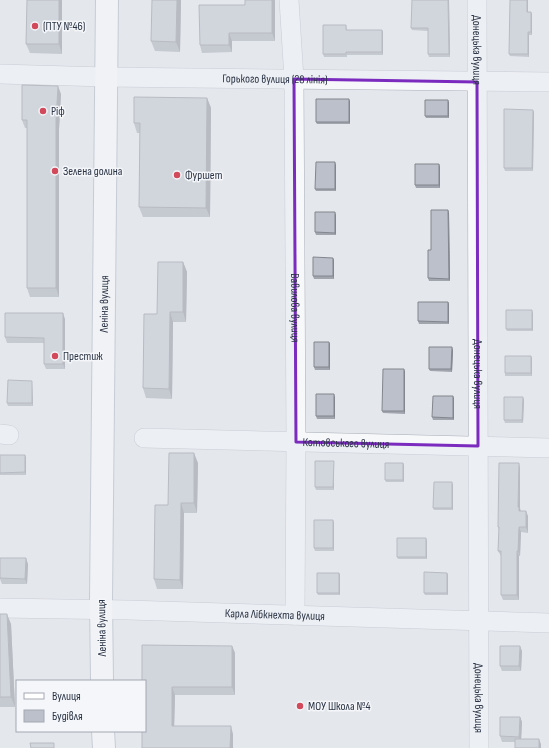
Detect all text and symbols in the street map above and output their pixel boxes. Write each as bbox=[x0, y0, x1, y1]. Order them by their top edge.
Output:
street label: Донецька вулиця bbox=[470, 15, 485, 85]
place label: (ПТУ №46) bbox=[43, 19, 85, 34]
marker: (ПТУ №46) bbox=[30, 21, 40, 31]
street label: Горького вулиця (28 лiнiя) bbox=[222, 71, 328, 87]
place label: Ріф bbox=[51, 104, 65, 119]
marker: Ріф bbox=[38, 106, 48, 116]
place label: Зелена долина bbox=[63, 164, 123, 179]
marker: Зелена долина bbox=[50, 166, 60, 176]
place label: Фуршет bbox=[185, 168, 223, 183]
marker: Фуршет bbox=[172, 170, 182, 180]
street label: Вавилова вулиця bbox=[288, 273, 303, 343]
street label: Леніна вулиця bbox=[96, 275, 112, 334]
street label: Донецька вулиця bbox=[470, 339, 486, 409]
place label: Престиж bbox=[63, 349, 103, 364]
marker: Престиж bbox=[50, 351, 60, 361]
street label: Котовського вулиця bbox=[302, 434, 390, 452]
street label: Леніна вулиця bbox=[94, 599, 110, 658]
street label: Карла Лібкнехта вулиця bbox=[225, 605, 325, 624]
street label: Донецька вулиця bbox=[471, 663, 486, 733]
legend bbox=[16, 680, 146, 732]
text: Вулиця bbox=[52, 689, 81, 704]
place label: МОУ Школа №4 bbox=[308, 699, 370, 714]
marker: МОУ Школа №4 bbox=[295, 701, 305, 711]
text: Будівля bbox=[52, 709, 83, 724]

